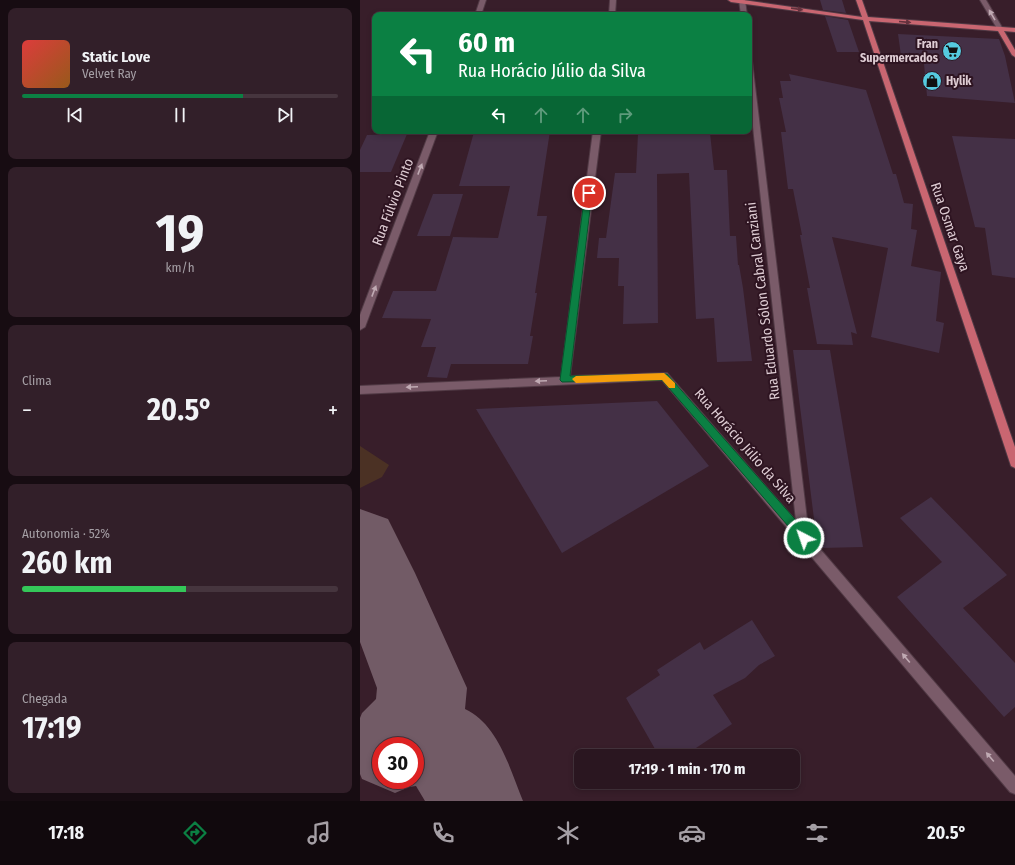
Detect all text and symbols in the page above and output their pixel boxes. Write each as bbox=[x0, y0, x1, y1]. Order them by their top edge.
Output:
one-way arrow bbox=[791, 6, 803, 12]
one-way arrow bbox=[988, 9, 995, 21]
one-way arrow bbox=[899, 18, 911, 25]
text: 60 m bbox=[458, 26, 515, 59]
icon: left bbox=[392, 28, 444, 80]
place label: Fran Supermercados bbox=[860, 37, 939, 65]
supermarket icon: Fran Supermercados bbox=[941, 40, 963, 62]
text: Static Love bbox=[82, 48, 150, 66]
text: Rua Horácio Júlio da Silva bbox=[458, 60, 646, 82]
text: Velvet Ray bbox=[82, 66, 136, 81]
shop icon: Hylik bbox=[921, 70, 943, 92]
place label: Hylik bbox=[946, 74, 972, 88]
icon: previous bbox=[64, 104, 86, 126]
icon: pause bbox=[169, 104, 191, 126]
icon: next bbox=[274, 104, 296, 126]
icon: left bbox=[488, 104, 510, 126]
icon: ahead bbox=[530, 104, 552, 126]
icon: ahead bbox=[572, 104, 594, 126]
icon: right bbox=[614, 104, 636, 126]
street label: Rua Fúlvio Pinto bbox=[369, 156, 417, 248]
one-way arrow bbox=[417, 162, 423, 174]
pin bbox=[572, 176, 606, 210]
street label: Rua Osmar Gaya bbox=[927, 180, 973, 274]
icon: arrive bbox=[578, 182, 600, 204]
street label: Rua Eduardo Sólon Cabral Canziani bbox=[742, 201, 784, 401]
text: 19 bbox=[156, 202, 204, 265]
text: km/h bbox=[166, 260, 195, 275]
one-way arrow bbox=[371, 284, 377, 296]
text: Clima bbox=[22, 373, 52, 388]
one-way arrow bbox=[534, 378, 547, 384]
one-way arrow bbox=[406, 384, 418, 391]
street label: Rua Horácio Júlio da Silva bbox=[691, 385, 799, 507]
text: 20.5° bbox=[147, 392, 213, 428]
text: − bbox=[22, 397, 32, 424]
text: + bbox=[328, 397, 338, 424]
position arrow bbox=[783, 517, 825, 559]
text: Autonomia · 52% bbox=[22, 526, 110, 541]
text: 260 km bbox=[22, 545, 112, 581]
one-way arrow bbox=[901, 653, 910, 663]
text: Chegada bbox=[22, 691, 67, 706]
text: 17:19 bbox=[22, 710, 82, 746]
speed limit sign: 30 bbox=[372, 737, 424, 789]
one-way arrow bbox=[985, 752, 994, 763]
text: 17:19 · 1 min · 170 m bbox=[628, 760, 746, 778]
icon: directions bbox=[181, 819, 209, 847]
icon: music bbox=[305, 819, 333, 847]
icon: phone bbox=[429, 819, 457, 847]
icon: climate bbox=[554, 819, 582, 847]
icon: car bbox=[678, 819, 706, 847]
icon: filters bbox=[803, 819, 831, 847]
text: 17:18 bbox=[48, 822, 84, 844]
text: 20.5° bbox=[927, 822, 967, 844]

